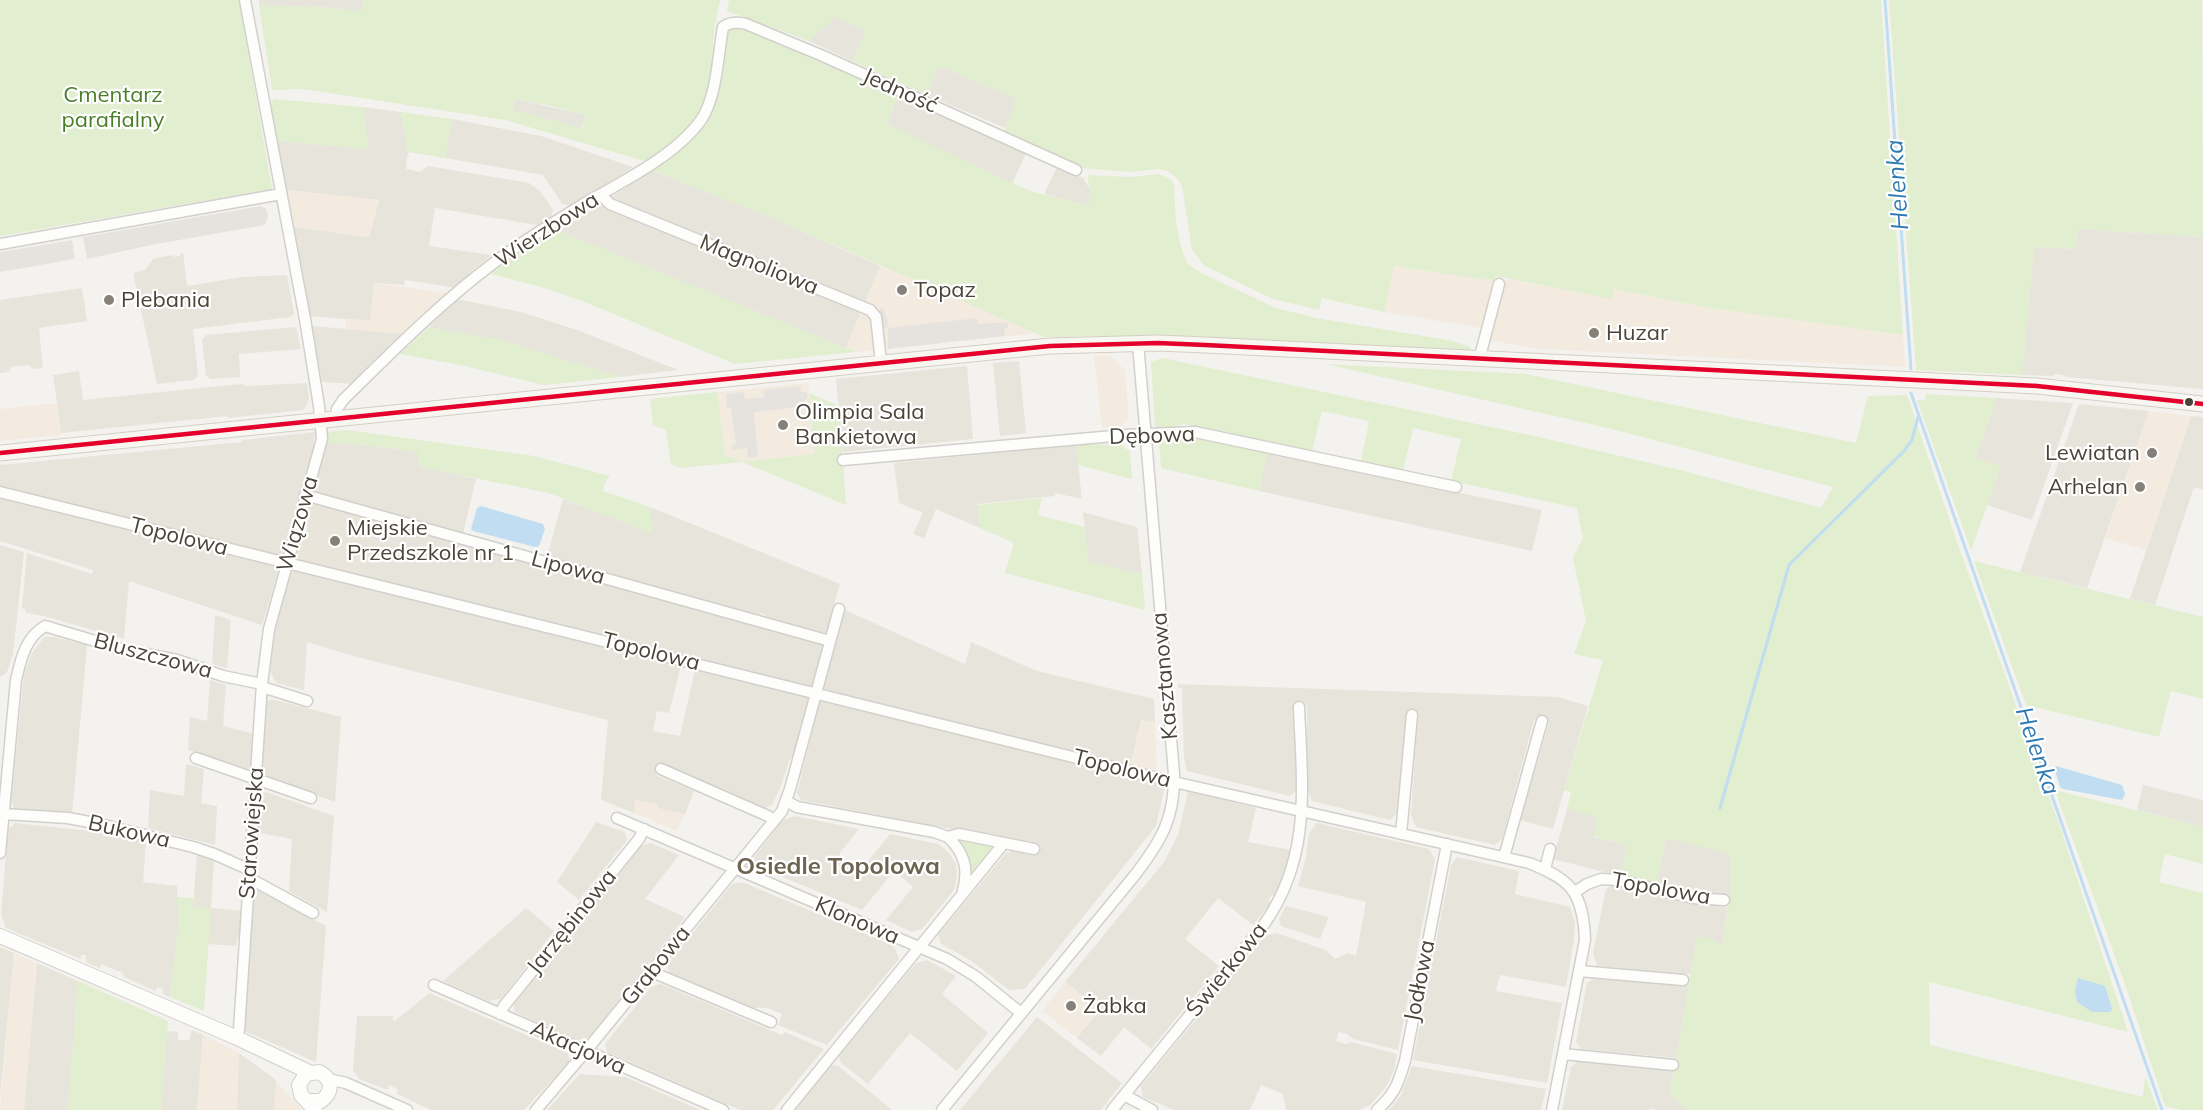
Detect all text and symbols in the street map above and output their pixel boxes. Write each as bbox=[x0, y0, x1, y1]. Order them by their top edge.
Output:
street label: Jedność bbox=[858, 63, 942, 119]
park label: Cmentarz parafialny bbox=[61, 82, 165, 134]
water label: Helenka bbox=[1880, 139, 1916, 231]
street label: Wierzbowa bbox=[490, 187, 604, 273]
street label: Magnoliowa bbox=[696, 229, 822, 301]
place label: Topaz bbox=[914, 277, 976, 303]
marker: Topaz bbox=[895, 283, 909, 297]
place label: Plebania bbox=[121, 287, 210, 313]
marker: Plebania bbox=[102, 293, 116, 307]
place label: Huzar bbox=[1606, 320, 1668, 346]
marker: Huzar bbox=[1587, 326, 1601, 340]
unlabelled marker bbox=[2183, 396, 2195, 408]
place label: Olimpia Sala Bankietowa bbox=[795, 399, 924, 451]
marker: Olimpia Sala Bankietowa bbox=[776, 418, 790, 432]
street label: Dębowa bbox=[1109, 421, 1195, 451]
place label: Lewiatan bbox=[2045, 440, 2140, 466]
marker: Lewiatan bbox=[2145, 446, 2159, 460]
street label: Wiązowa bbox=[272, 473, 324, 575]
place label: Arhelan bbox=[2048, 474, 2128, 500]
marker: Arhelan bbox=[2133, 480, 2147, 494]
street label: Topolowa bbox=[127, 512, 231, 562]
place label: Miejskie Przedszkole nr 1 bbox=[347, 515, 514, 566]
marker: Miejskie Przedszkole nr 1 bbox=[328, 534, 342, 548]
street label: Lipowa bbox=[528, 546, 608, 590]
street label: Kasztanowa bbox=[1146, 611, 1184, 741]
street label: Topolowa bbox=[599, 627, 703, 677]
street label: Bluszczowa bbox=[91, 628, 215, 684]
water label: Helenka bbox=[2009, 703, 2065, 799]
street label: Topolowa bbox=[1070, 744, 1174, 794]
street label: Starowiejska bbox=[234, 766, 270, 900]
street label: Bukowa bbox=[85, 810, 173, 854]
district label: Osiedle Topolowa bbox=[736, 853, 940, 881]
street label: Jarzębinowa bbox=[522, 864, 622, 980]
street label: Topolowa bbox=[1610, 867, 1712, 911]
street label: Klonowa bbox=[811, 891, 903, 951]
street label: Świerkowa bbox=[1181, 918, 1273, 1022]
street label: Grabowa bbox=[616, 921, 696, 1011]
street label: Jodłowa bbox=[1399, 938, 1441, 1024]
place label: Żabka bbox=[1083, 993, 1147, 1019]
marker: Żabka bbox=[1064, 999, 1078, 1013]
street label: Akacjowa bbox=[526, 1015, 630, 1081]

